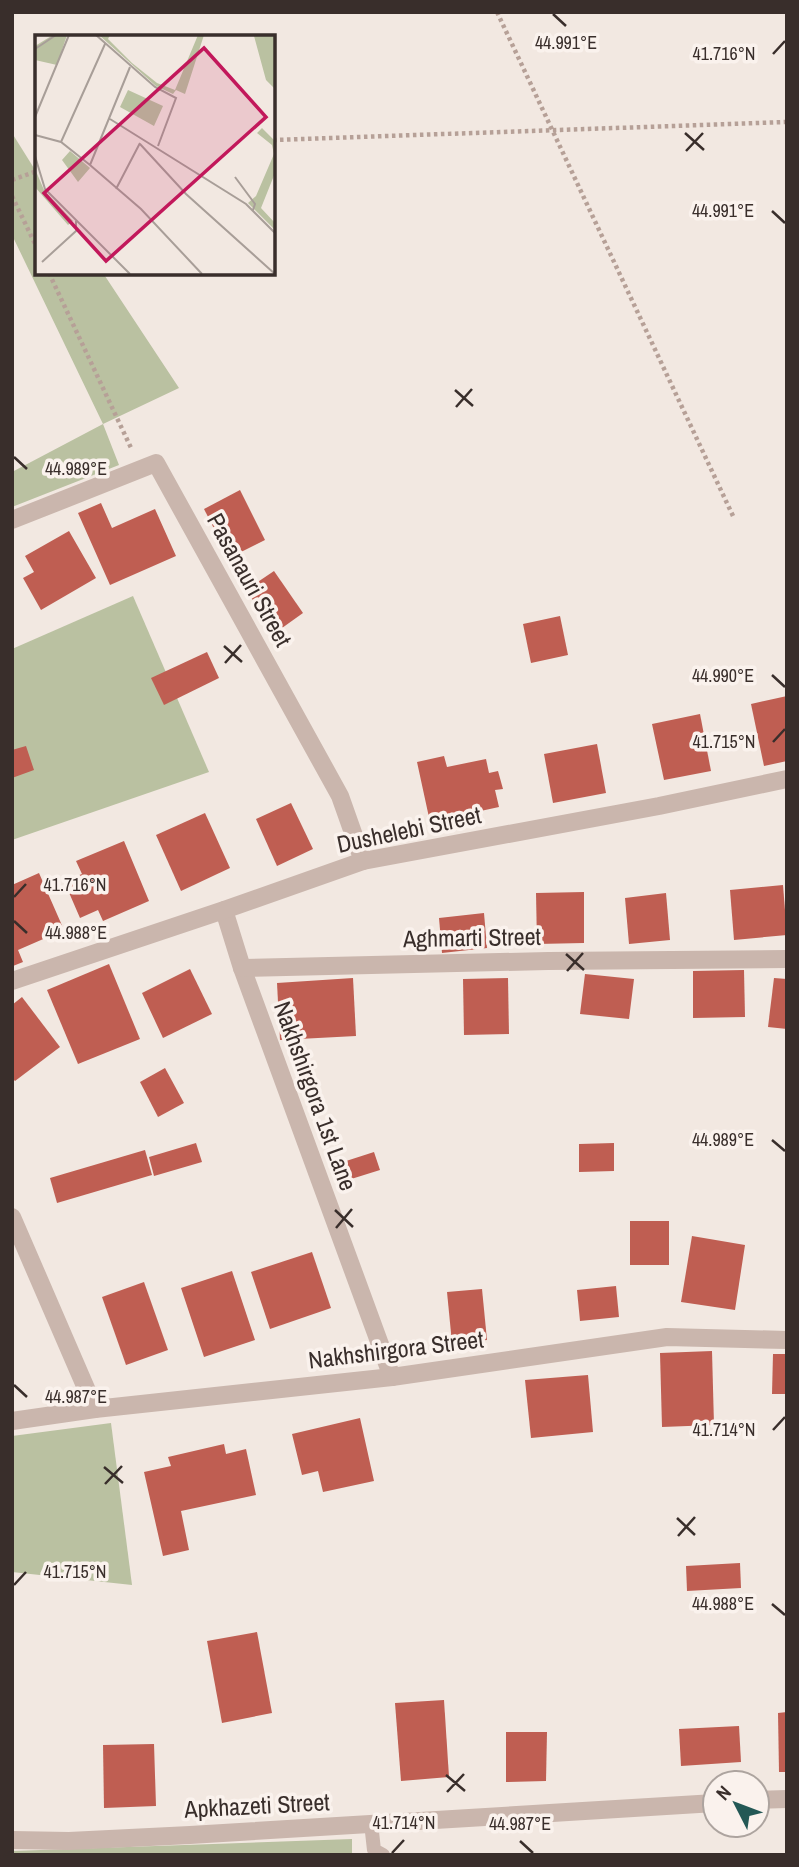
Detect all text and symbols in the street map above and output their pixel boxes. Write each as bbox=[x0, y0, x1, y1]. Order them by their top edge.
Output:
text: 44.991°E bbox=[535, 30, 597, 55]
inset map bbox=[35, 35, 275, 275]
text: 41.716°N bbox=[693, 41, 756, 66]
text: 44.991°E bbox=[692, 198, 754, 223]
text: 44.989°E bbox=[45, 456, 107, 481]
street label: Pasanauri Street bbox=[200, 507, 300, 652]
text: 44.990°E bbox=[692, 663, 754, 688]
text: 41.715°N bbox=[693, 729, 756, 754]
street label: Dushelebi Street bbox=[334, 798, 484, 860]
text: 41.716°N bbox=[44, 872, 107, 897]
text: 44.988°E bbox=[45, 920, 107, 945]
street label: Aghmarti Street bbox=[402, 920, 542, 954]
street label: Nakhshirgora 1st Lane bbox=[267, 997, 365, 1195]
text: 44.989°E bbox=[692, 1127, 754, 1152]
street label: Nakhshirgora Street bbox=[307, 1322, 486, 1376]
text: 44.987°E bbox=[45, 1384, 107, 1409]
text: 41.714°N bbox=[693, 1417, 756, 1442]
text: 41.715°N bbox=[44, 1559, 107, 1584]
text: 44.988°E bbox=[692, 1591, 754, 1616]
north arrow bbox=[701, 1769, 771, 1839]
text: N bbox=[710, 1780, 737, 1806]
street label: Apkhazeti Street bbox=[182, 1785, 331, 1825]
text: 41.714°N bbox=[373, 1810, 436, 1835]
text: 44.987°E bbox=[489, 1811, 551, 1836]

